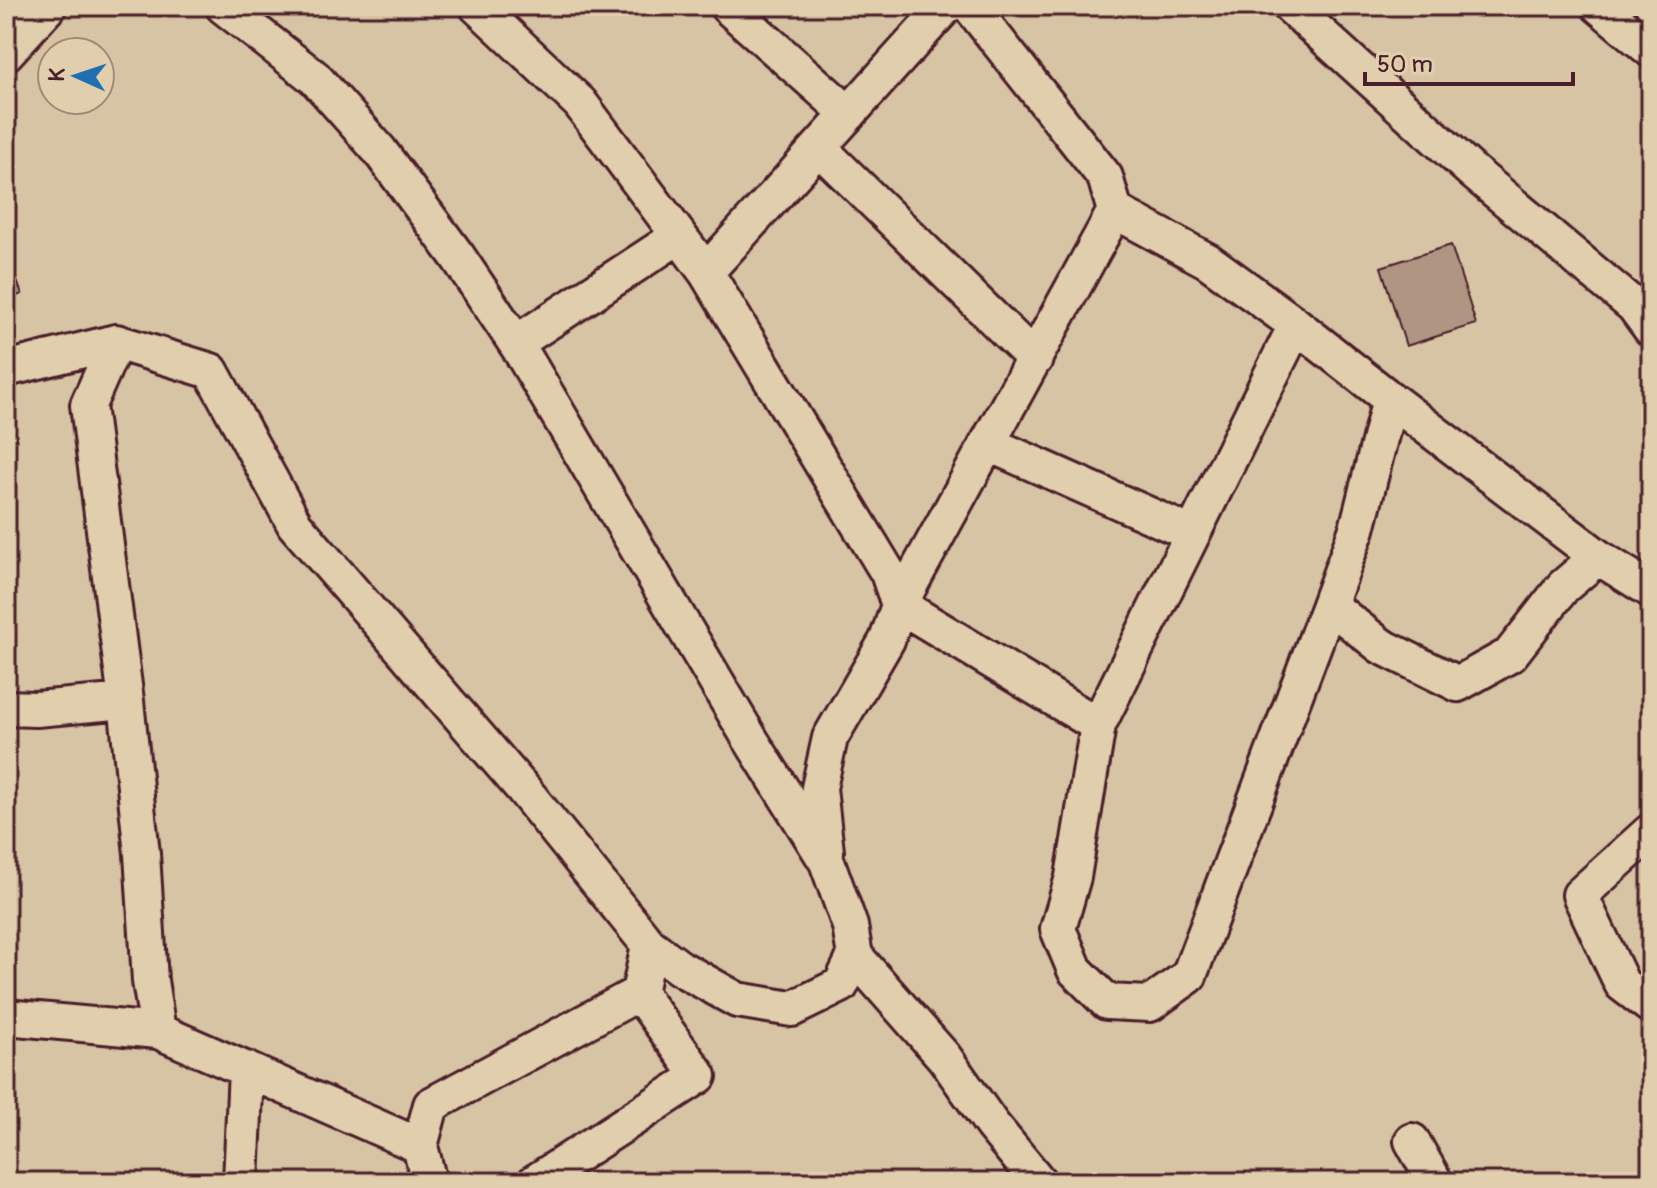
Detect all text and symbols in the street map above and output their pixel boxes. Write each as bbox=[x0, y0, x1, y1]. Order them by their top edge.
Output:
north arrow bbox=[36, 36, 116, 116]
scale bar bbox=[1365, 36, 1573, 86]
text: 50 m bbox=[1377, 50, 1433, 79]
text: K bbox=[43, 67, 71, 82]

